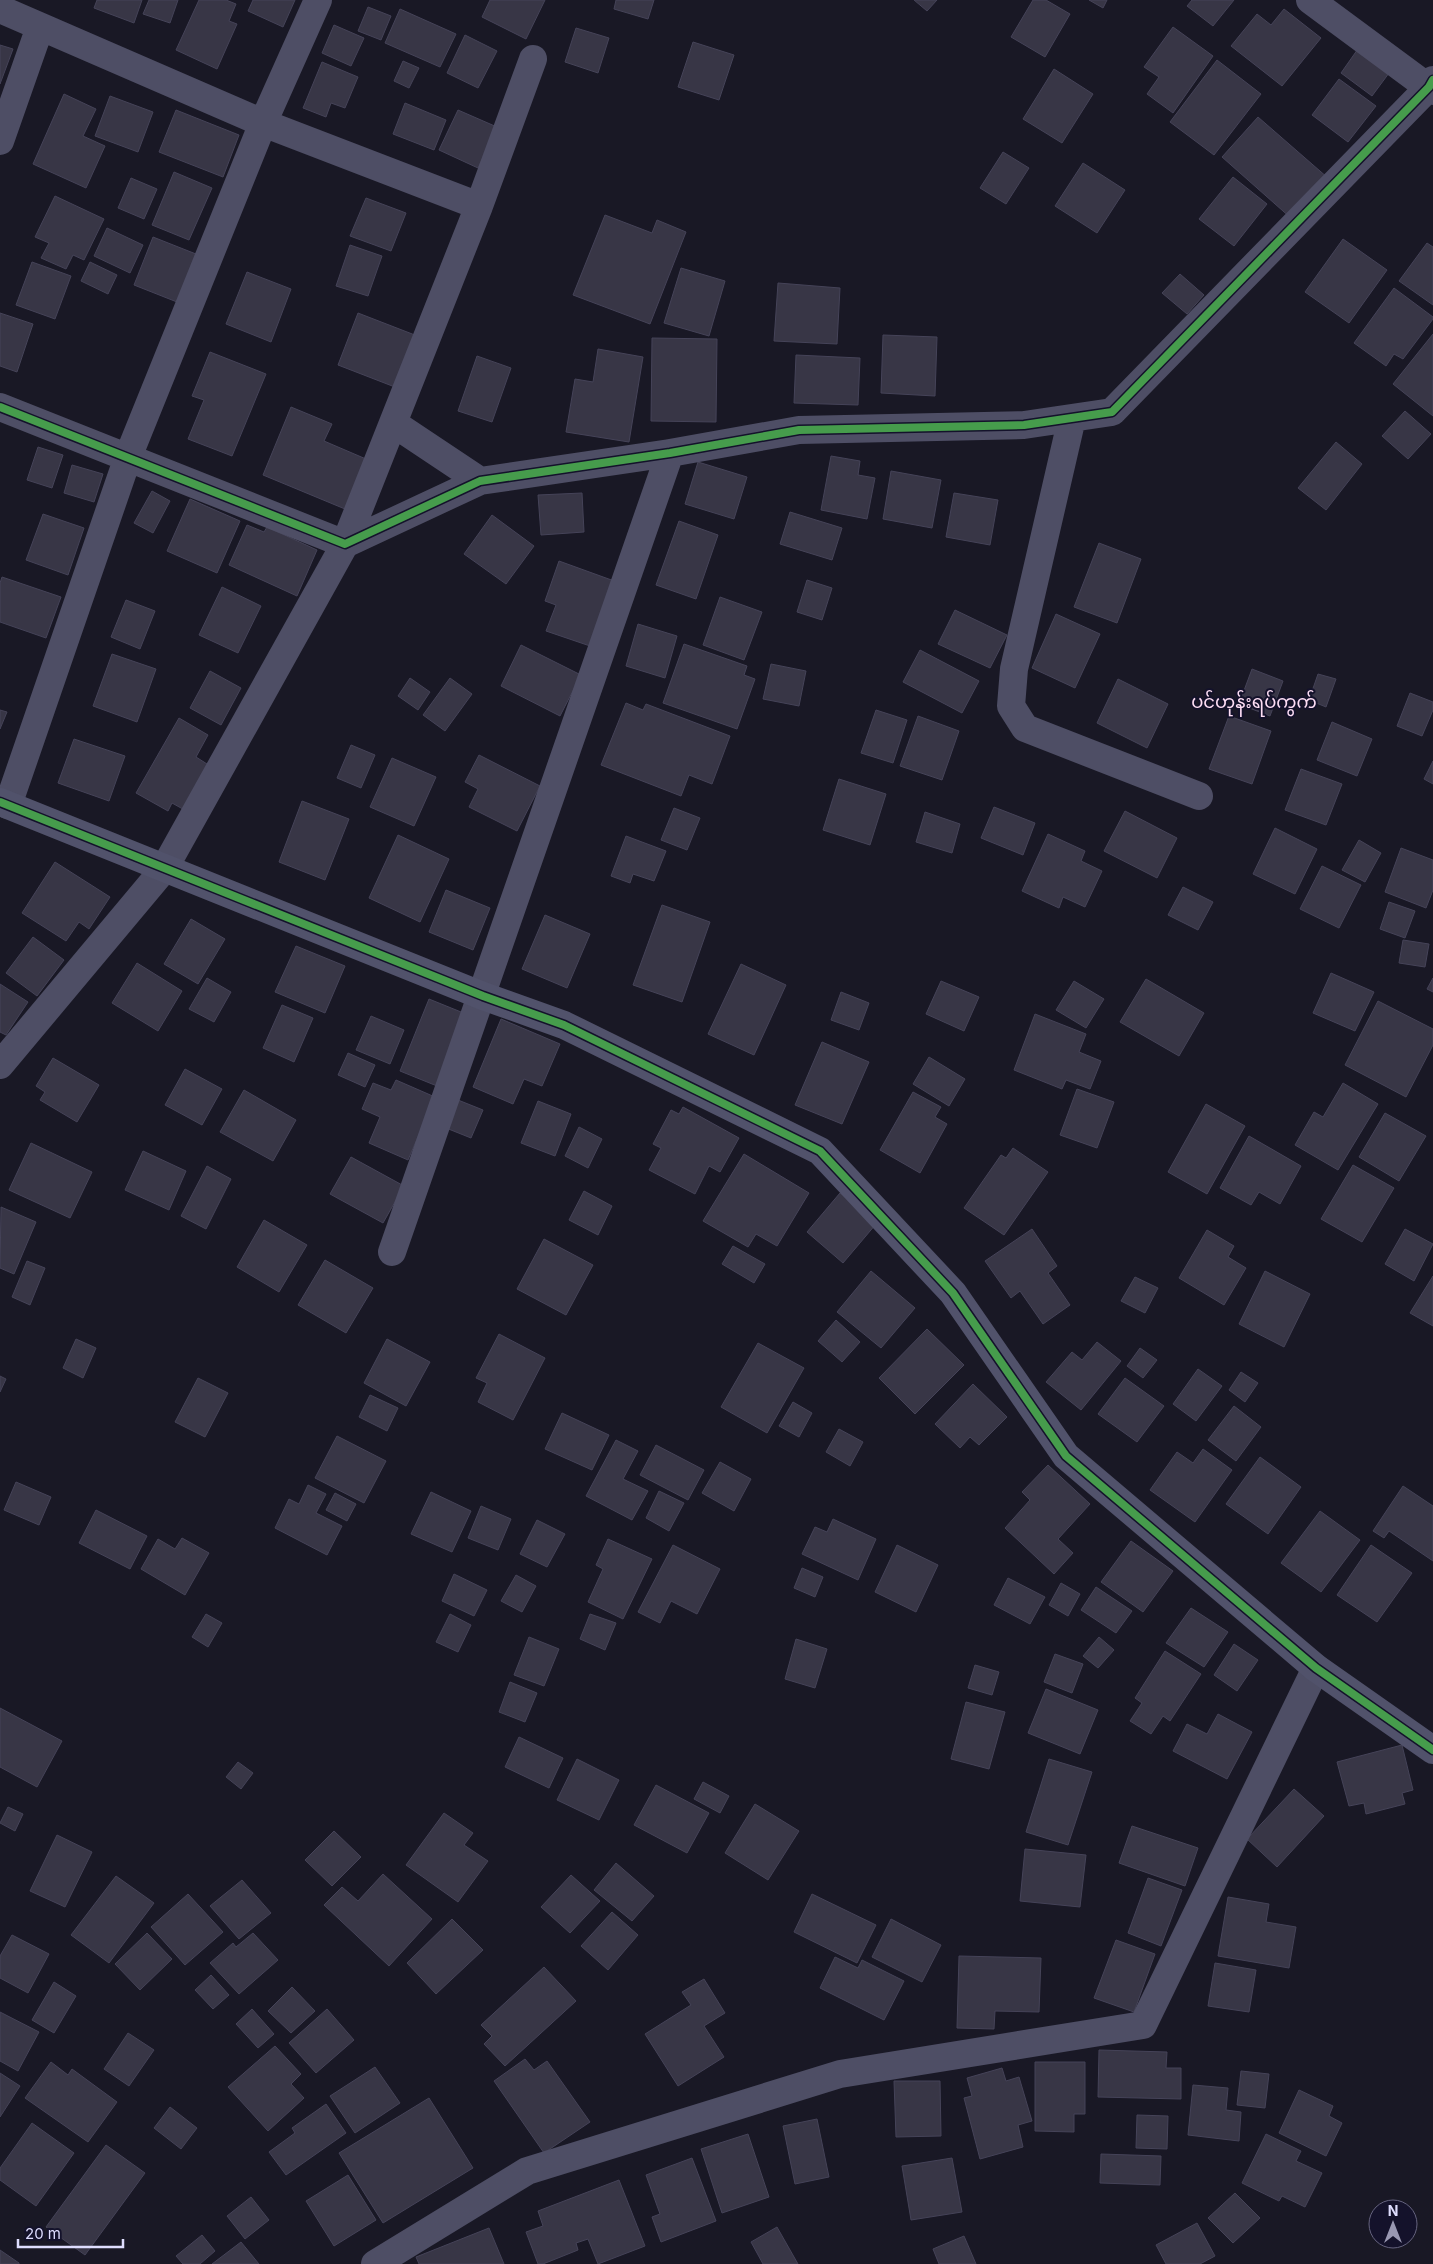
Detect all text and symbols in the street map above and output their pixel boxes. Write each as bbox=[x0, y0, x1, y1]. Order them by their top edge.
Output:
district label: ပင်ဟုန်းရပ်ကွက် bbox=[1191, 689, 1317, 717]
north arrow bbox=[1368, 2199, 1418, 2249]
text: N bbox=[1388, 2202, 1398, 2219]
scale bar bbox=[18, 2216, 122, 2248]
text: 20 m bbox=[25, 2224, 61, 2243]

